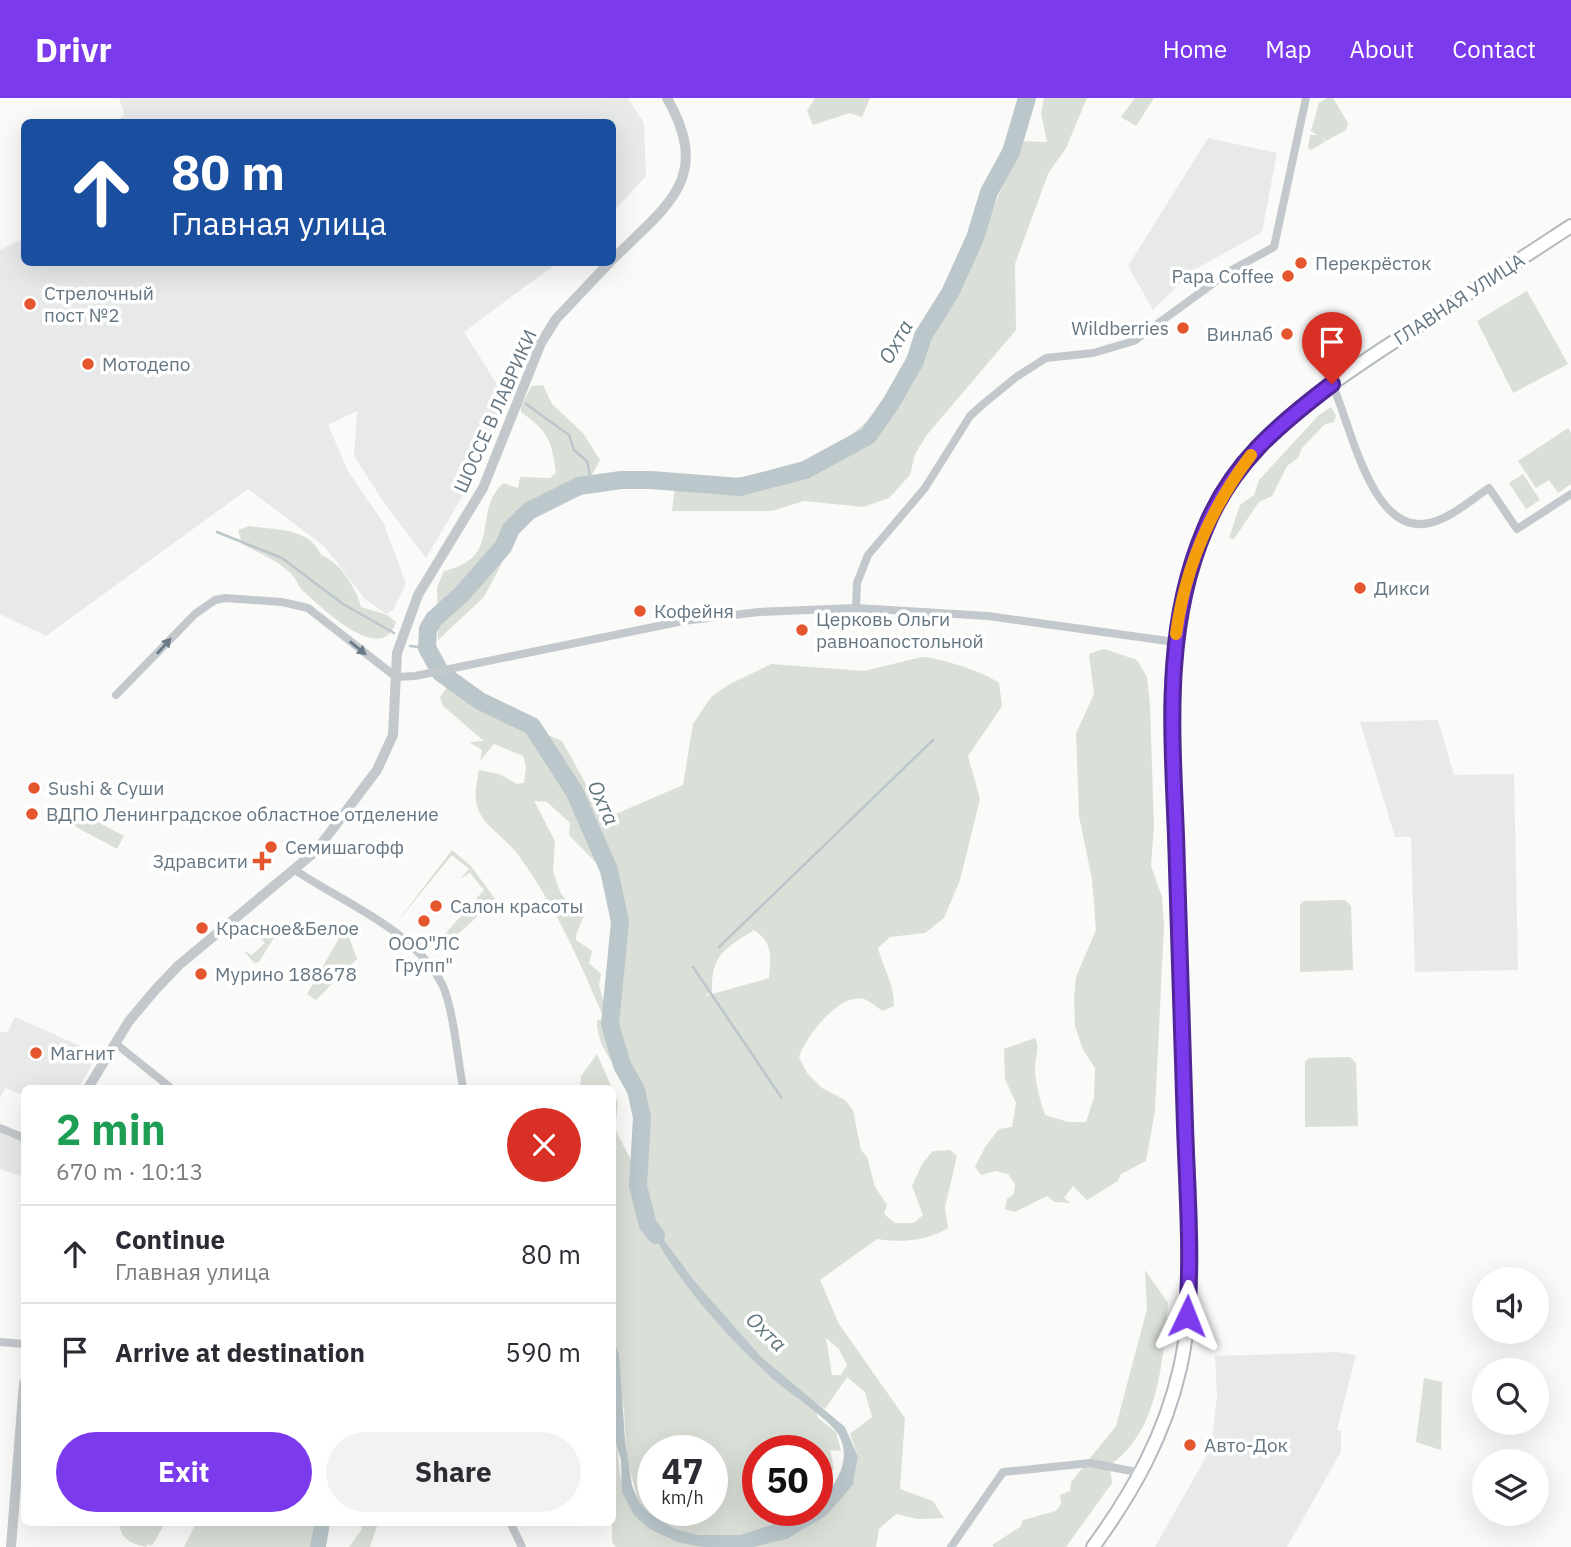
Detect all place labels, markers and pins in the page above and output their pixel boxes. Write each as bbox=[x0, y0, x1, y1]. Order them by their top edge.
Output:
place label: Перекрёсток bbox=[1315, 251, 1431, 275]
marker: Перекрёсток bbox=[1293, 255, 1309, 271]
place label: Papa Coffee bbox=[1171, 264, 1274, 288]
marker: Papa Coffee bbox=[1280, 268, 1296, 284]
place label: Стрелочный пост №2 bbox=[44, 281, 154, 327]
marker: Стрелочный пост №2 bbox=[22, 296, 38, 312]
pin bbox=[1302, 312, 1362, 384]
place label: Wildberries bbox=[1071, 316, 1169, 340]
marker: Wildberries bbox=[1175, 320, 1191, 336]
place label: Винлаб bbox=[1207, 322, 1273, 346]
marker: Винлаб bbox=[1279, 326, 1295, 342]
place label: Мотодепо bbox=[102, 352, 190, 376]
marker: Мотодепо bbox=[80, 356, 96, 372]
place label: Дикси bbox=[1374, 576, 1430, 600]
marker: Дикси bbox=[1352, 580, 1368, 596]
place label: Кофейня bbox=[654, 599, 734, 623]
marker: Кофейня bbox=[632, 603, 648, 619]
place label: Церковь Ольги равноапостольной bbox=[816, 607, 984, 653]
marker: Церковь Ольги равноапостольной bbox=[794, 622, 810, 638]
place label: Sushi & Суши bbox=[48, 776, 164, 800]
marker: Sushi & Суши bbox=[26, 780, 42, 796]
place label: ВДПО Ленинградское областное отделение bbox=[46, 802, 439, 826]
marker: ВДПО Ленинградское областное отделение bbox=[24, 806, 40, 822]
place label: Семишагофф bbox=[285, 835, 404, 859]
marker: Семишагофф bbox=[263, 839, 279, 855]
place label: Здравсити bbox=[153, 849, 248, 873]
marker: Здравсити bbox=[254, 853, 270, 869]
place label: Салон красоты bbox=[450, 894, 583, 918]
marker: Салон красоты bbox=[428, 898, 444, 914]
marker: ООО"ЛС Групп" bbox=[416, 913, 432, 929]
place label: Красное&Белое bbox=[216, 916, 359, 940]
marker: Красное&Белое bbox=[194, 920, 210, 936]
place label: ООО"ЛС Групп" bbox=[388, 931, 460, 977]
place label: Мурино 188678 bbox=[215, 962, 357, 986]
marker: Мурино 188678 bbox=[193, 966, 209, 982]
place label: Магнит bbox=[50, 1041, 115, 1065]
marker: Магнит bbox=[28, 1045, 44, 1061]
place label: Авто-Док bbox=[1204, 1433, 1288, 1457]
marker: Авто-Док bbox=[1182, 1437, 1198, 1453]

